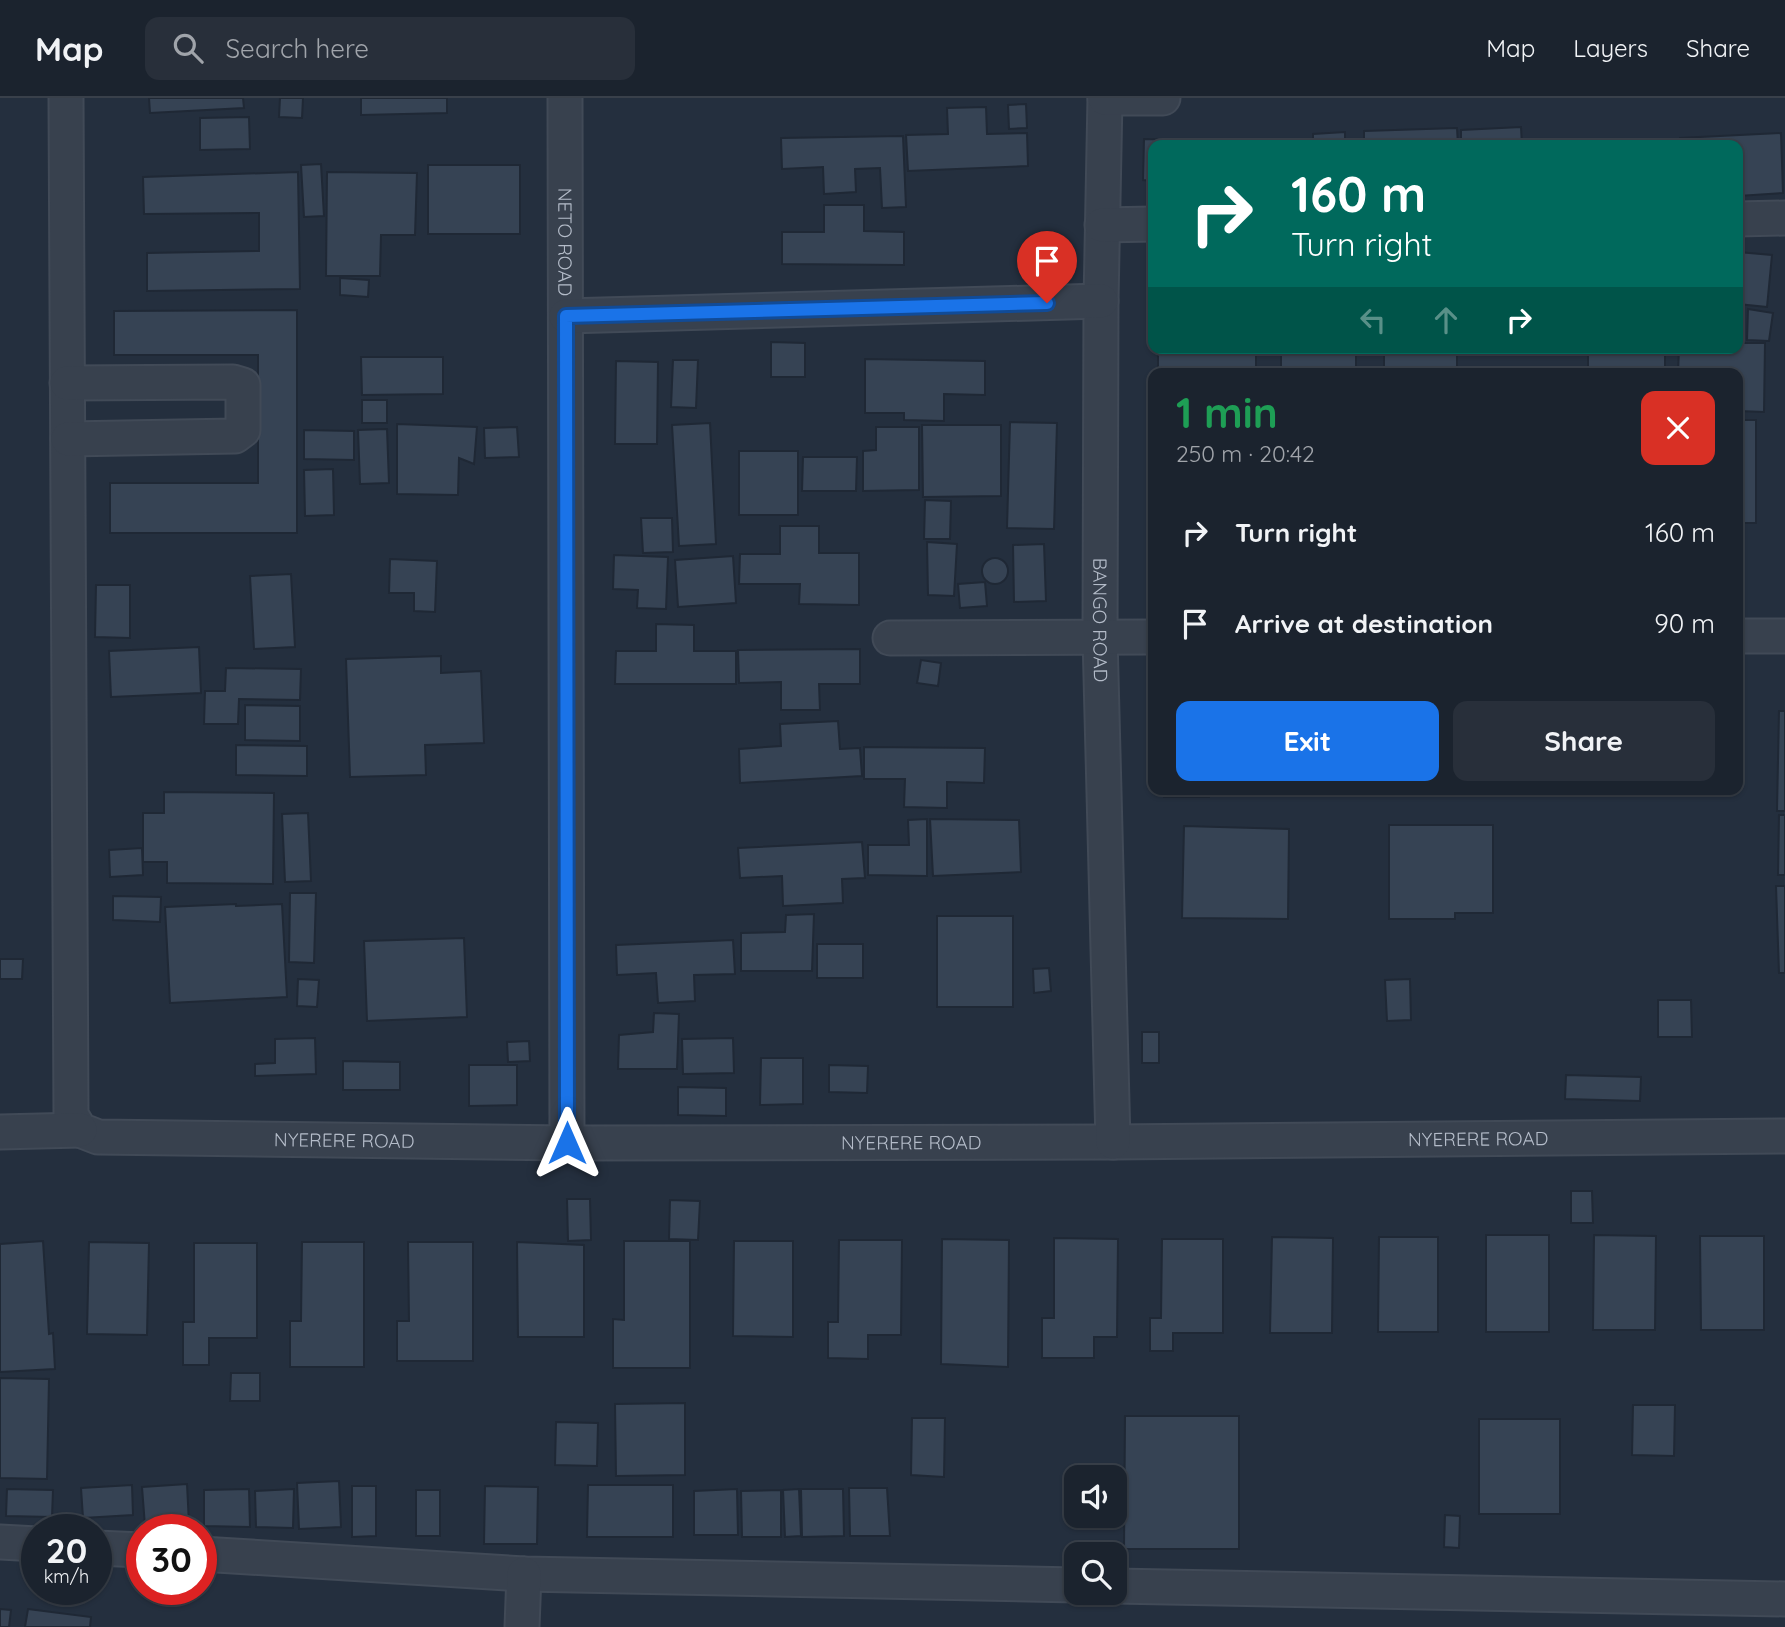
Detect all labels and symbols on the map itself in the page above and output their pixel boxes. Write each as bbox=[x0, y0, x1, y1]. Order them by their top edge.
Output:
street label: NETO ROAD bbox=[553, 188, 577, 296]
pin bbox=[1017, 231, 1077, 303]
street label: BANGO ROAD bbox=[1088, 558, 1113, 682]
position arrow bbox=[530, 1106, 604, 1180]
street label: NYERERE ROAD bbox=[1408, 1126, 1548, 1151]
street label: NYERERE ROAD bbox=[274, 1127, 415, 1153]
street label: NYERERE ROAD bbox=[841, 1130, 981, 1154]
speed limit sign: 30 bbox=[126, 1514, 217, 1605]

